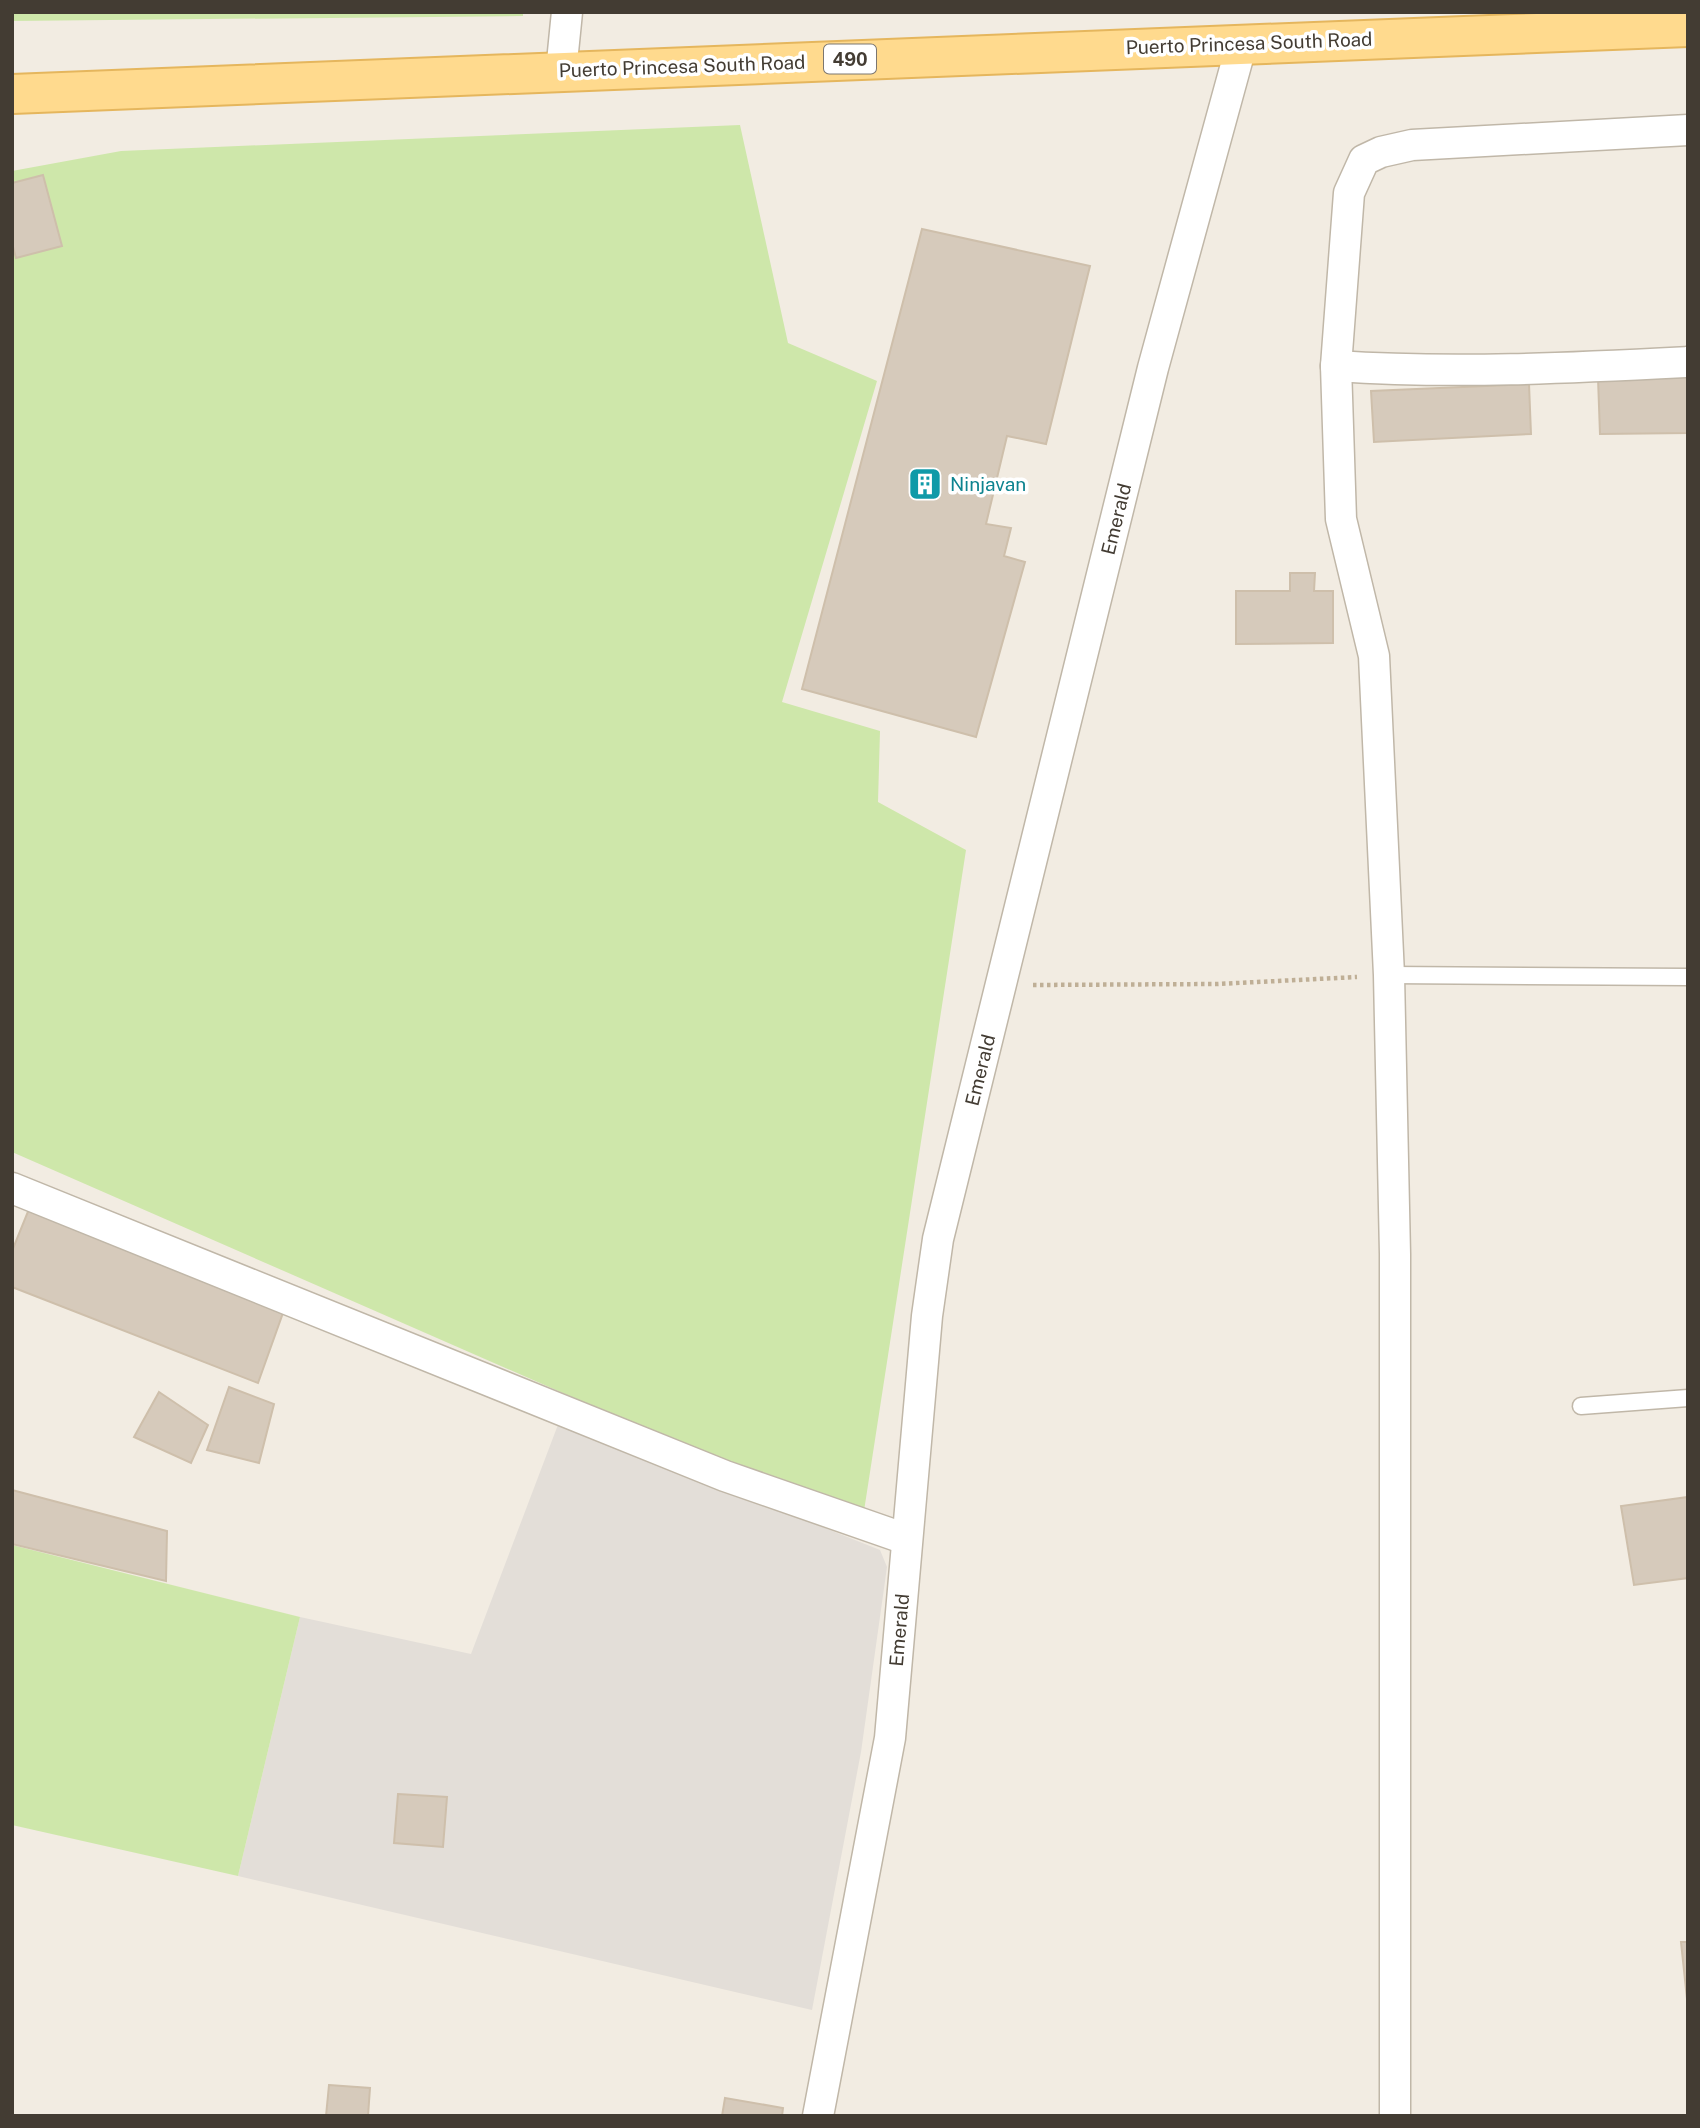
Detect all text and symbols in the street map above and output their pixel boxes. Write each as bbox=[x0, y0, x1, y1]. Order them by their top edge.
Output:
street label: Puerto Princesa South Road bbox=[1125, 28, 1373, 58]
road number: 490 bbox=[824, 44, 876, 74]
street label: Puerto Princesa South Road bbox=[558, 51, 806, 81]
building icon: Ninjavan bbox=[906, 465, 944, 503]
place label: Ninjavan bbox=[950, 473, 1026, 495]
street label: Emerald bbox=[1097, 481, 1135, 557]
street label: Emerald bbox=[961, 1032, 999, 1108]
street label: Emerald bbox=[885, 1593, 913, 1667]

